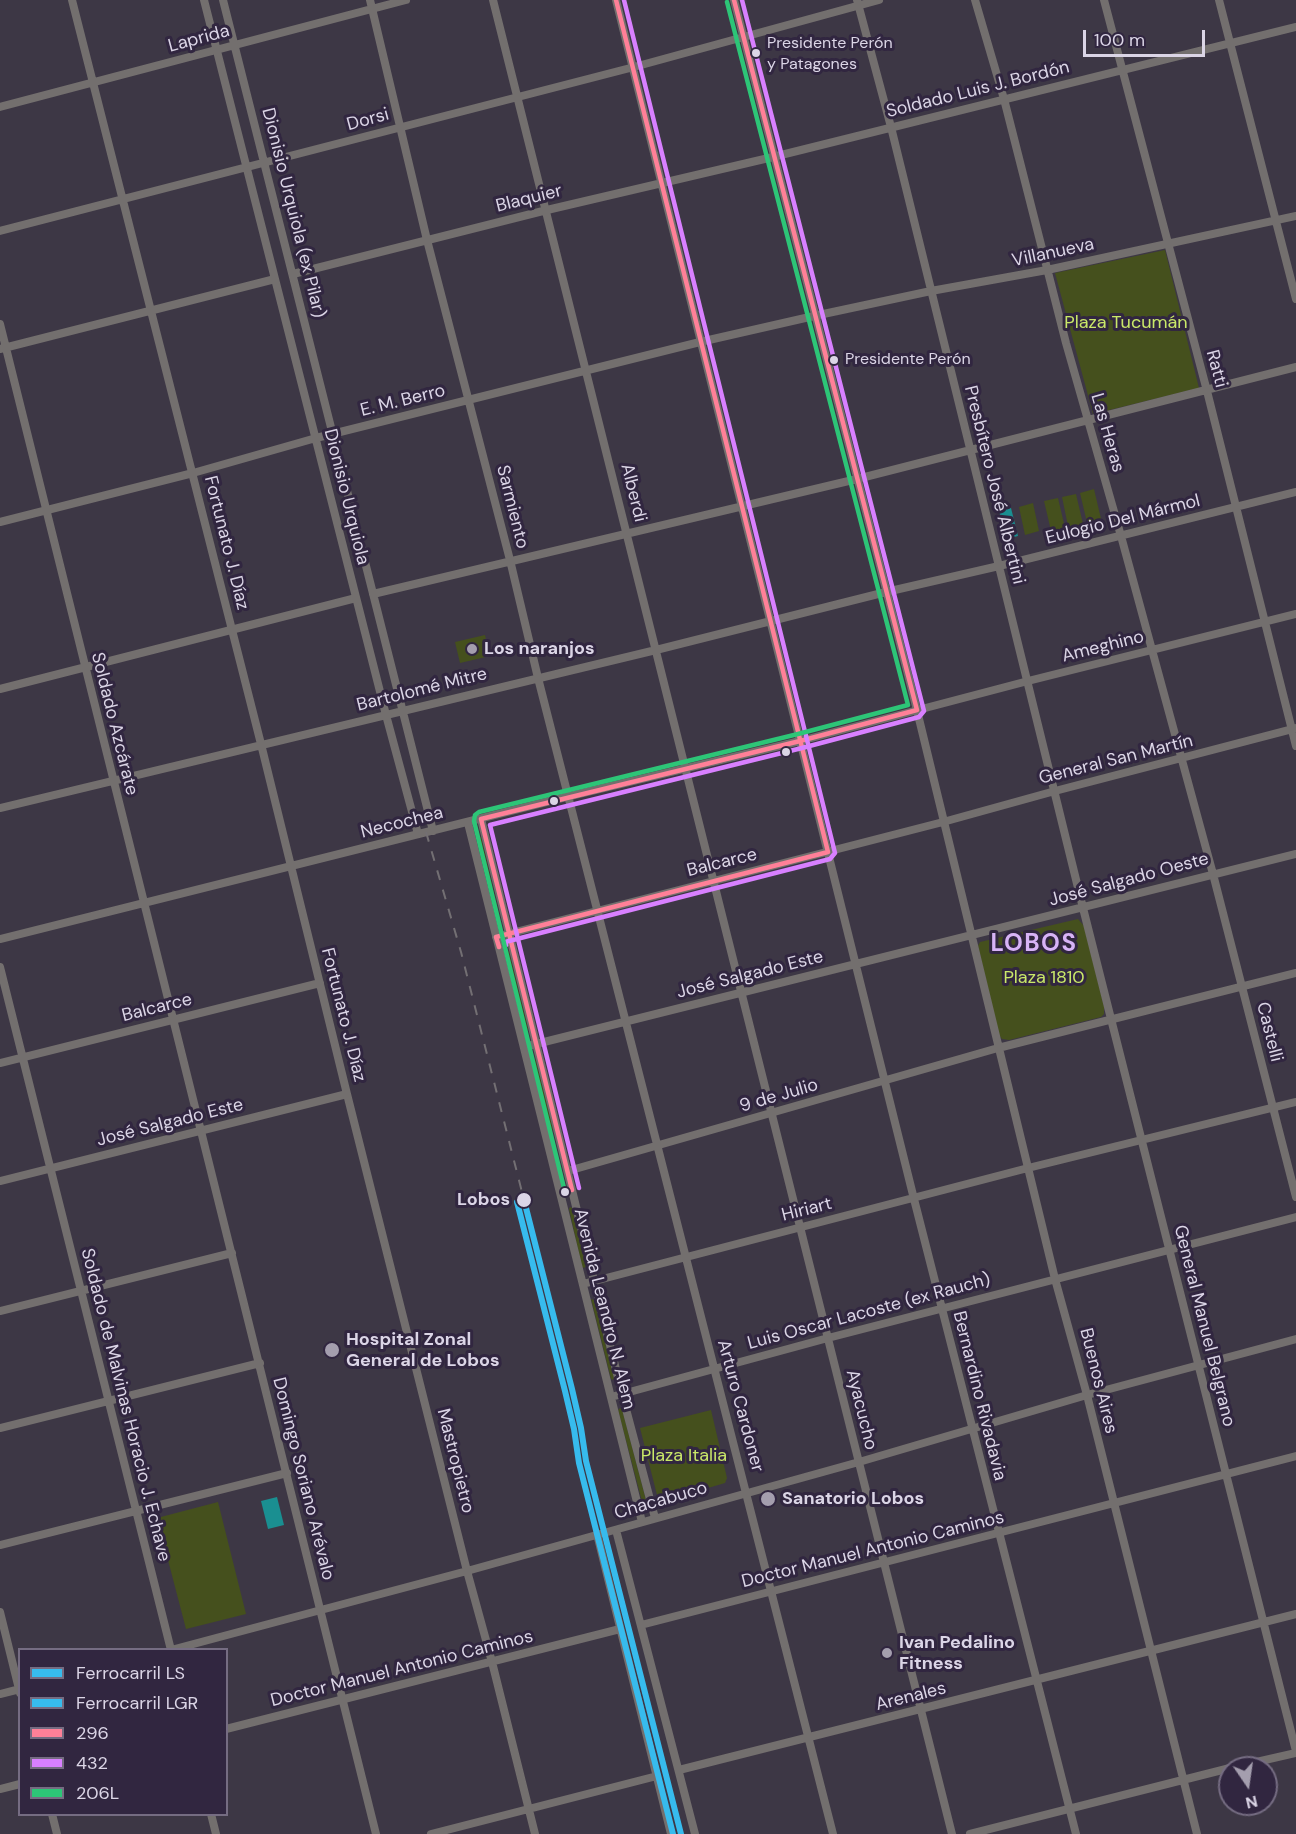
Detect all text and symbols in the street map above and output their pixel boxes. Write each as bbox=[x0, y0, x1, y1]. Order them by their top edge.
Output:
scale bar bbox=[1086, 18, 1208, 56]
street label: Laprida bbox=[166, 20, 232, 58]
text: 100 m bbox=[1094, 28, 1145, 52]
place label: Presidente Perón y Patagones bbox=[767, 34, 893, 72]
marker: Presidente Perón y Patagones bbox=[750, 47, 762, 59]
street label: Soldado Luis J. Bordón bbox=[884, 57, 1072, 123]
street label: Dorsi bbox=[344, 104, 392, 136]
street label: Dionisio Urquiola (ex Pilar) bbox=[256, 106, 330, 320]
street label: Blaquier bbox=[494, 180, 564, 218]
street label: Villanueva bbox=[1010, 234, 1096, 272]
park label: Plaza Tucumán bbox=[1064, 312, 1188, 334]
street label: Ratti bbox=[1201, 348, 1231, 390]
place label: Presidente Perón bbox=[845, 350, 971, 370]
marker: Presidente Perón bbox=[828, 354, 840, 366]
street label: E. M. Berro bbox=[358, 380, 448, 422]
street label: Presbítero José Albertini bbox=[959, 383, 1029, 587]
street label: Las Heras bbox=[1085, 391, 1129, 475]
street label: Dionisio Urquiola bbox=[319, 427, 373, 567]
street label: Alberdi bbox=[615, 462, 651, 524]
street label: Sarmiento bbox=[491, 463, 533, 551]
street label: Fortunato J. Díaz bbox=[199, 474, 253, 612]
street label: Eulogio Del Mármol bbox=[1044, 490, 1202, 550]
street label: Ameghino bbox=[1060, 626, 1146, 668]
place label: Los naranjos bbox=[484, 638, 595, 660]
marker: Los naranjos bbox=[465, 642, 479, 656]
street label: Soldado Azcárate bbox=[86, 650, 142, 798]
street label: Bartolomé Mitre bbox=[355, 663, 489, 717]
street label: General San Martín bbox=[1037, 730, 1195, 790]
unlabelled marker bbox=[780, 746, 792, 758]
unlabelled marker bbox=[548, 795, 560, 807]
street label: Necochea bbox=[358, 802, 446, 844]
street label: Balcarce bbox=[685, 844, 759, 882]
street label: José Salgado Oeste bbox=[1047, 848, 1211, 912]
district label: LOBOS bbox=[991, 931, 1077, 959]
street label: Fortunato J. Díaz bbox=[316, 946, 370, 1084]
street label: José Salgado Este bbox=[674, 946, 826, 1004]
park label: Plaza 1810 bbox=[1003, 967, 1085, 989]
street label: Balcarce bbox=[120, 989, 194, 1027]
street label: Castelli bbox=[1251, 1000, 1287, 1064]
street label: 9 de Julio bbox=[737, 1074, 821, 1118]
street label: José Salgado Este bbox=[94, 1094, 246, 1152]
unlabelled marker bbox=[559, 1186, 571, 1198]
place label: Lobos bbox=[457, 1189, 510, 1211]
marker: Lobos bbox=[515, 1191, 533, 1209]
street label: Hiriart bbox=[780, 1193, 834, 1227]
street label: Avenida Leandro N. Alem bbox=[569, 1206, 639, 1412]
street label: General Manuel Belgrano bbox=[1168, 1223, 1240, 1429]
street label: Soldado de Malvinas Horacio J. Echave bbox=[76, 1246, 174, 1564]
street label: Luis Oscar Lacoste (ex Rauch) bbox=[745, 1269, 993, 1355]
street label: Bernardino Rivadavia bbox=[948, 1309, 1010, 1483]
street label: Buenos Aires bbox=[1074, 1326, 1122, 1436]
place label: Hospital Zonal General de Lobos bbox=[346, 1329, 500, 1372]
street label: Arturo Cardoner bbox=[712, 1338, 768, 1474]
marker: Hospital Zonal General de Lobos bbox=[323, 1341, 341, 1359]
street label: Ayacucho bbox=[841, 1368, 881, 1452]
street label: Domingo Soriano Arévalo bbox=[267, 1375, 339, 1583]
street label: Mastropietro bbox=[432, 1406, 478, 1516]
park label: Plaza Italia bbox=[641, 1445, 727, 1467]
street label: Chacabuco bbox=[612, 1477, 710, 1525]
place label: Sanatorio Lobos bbox=[782, 1488, 924, 1510]
marker: Sanatorio Lobos bbox=[759, 1490, 777, 1508]
street label: Doctor Manuel Antonio Caminos bbox=[740, 1507, 1006, 1593]
street label: Doctor Manuel Antonio Caminos bbox=[269, 1626, 535, 1712]
place label: Ivan Pedalino Fitness bbox=[899, 1632, 1015, 1674]
marker: Ivan Pedalino Fitness bbox=[880, 1646, 894, 1660]
legend bbox=[18, 1648, 228, 1816]
text: Ferrocarril LS bbox=[76, 1661, 185, 1685]
street label: Arenales bbox=[874, 1678, 948, 1716]
text: Ferrocarril LGR bbox=[76, 1691, 198, 1715]
text: 296 bbox=[76, 1721, 109, 1745]
text: 432 bbox=[76, 1751, 108, 1775]
north arrow bbox=[1218, 1756, 1278, 1816]
text: 206L bbox=[76, 1781, 119, 1805]
text: N bbox=[1244, 1791, 1260, 1814]

